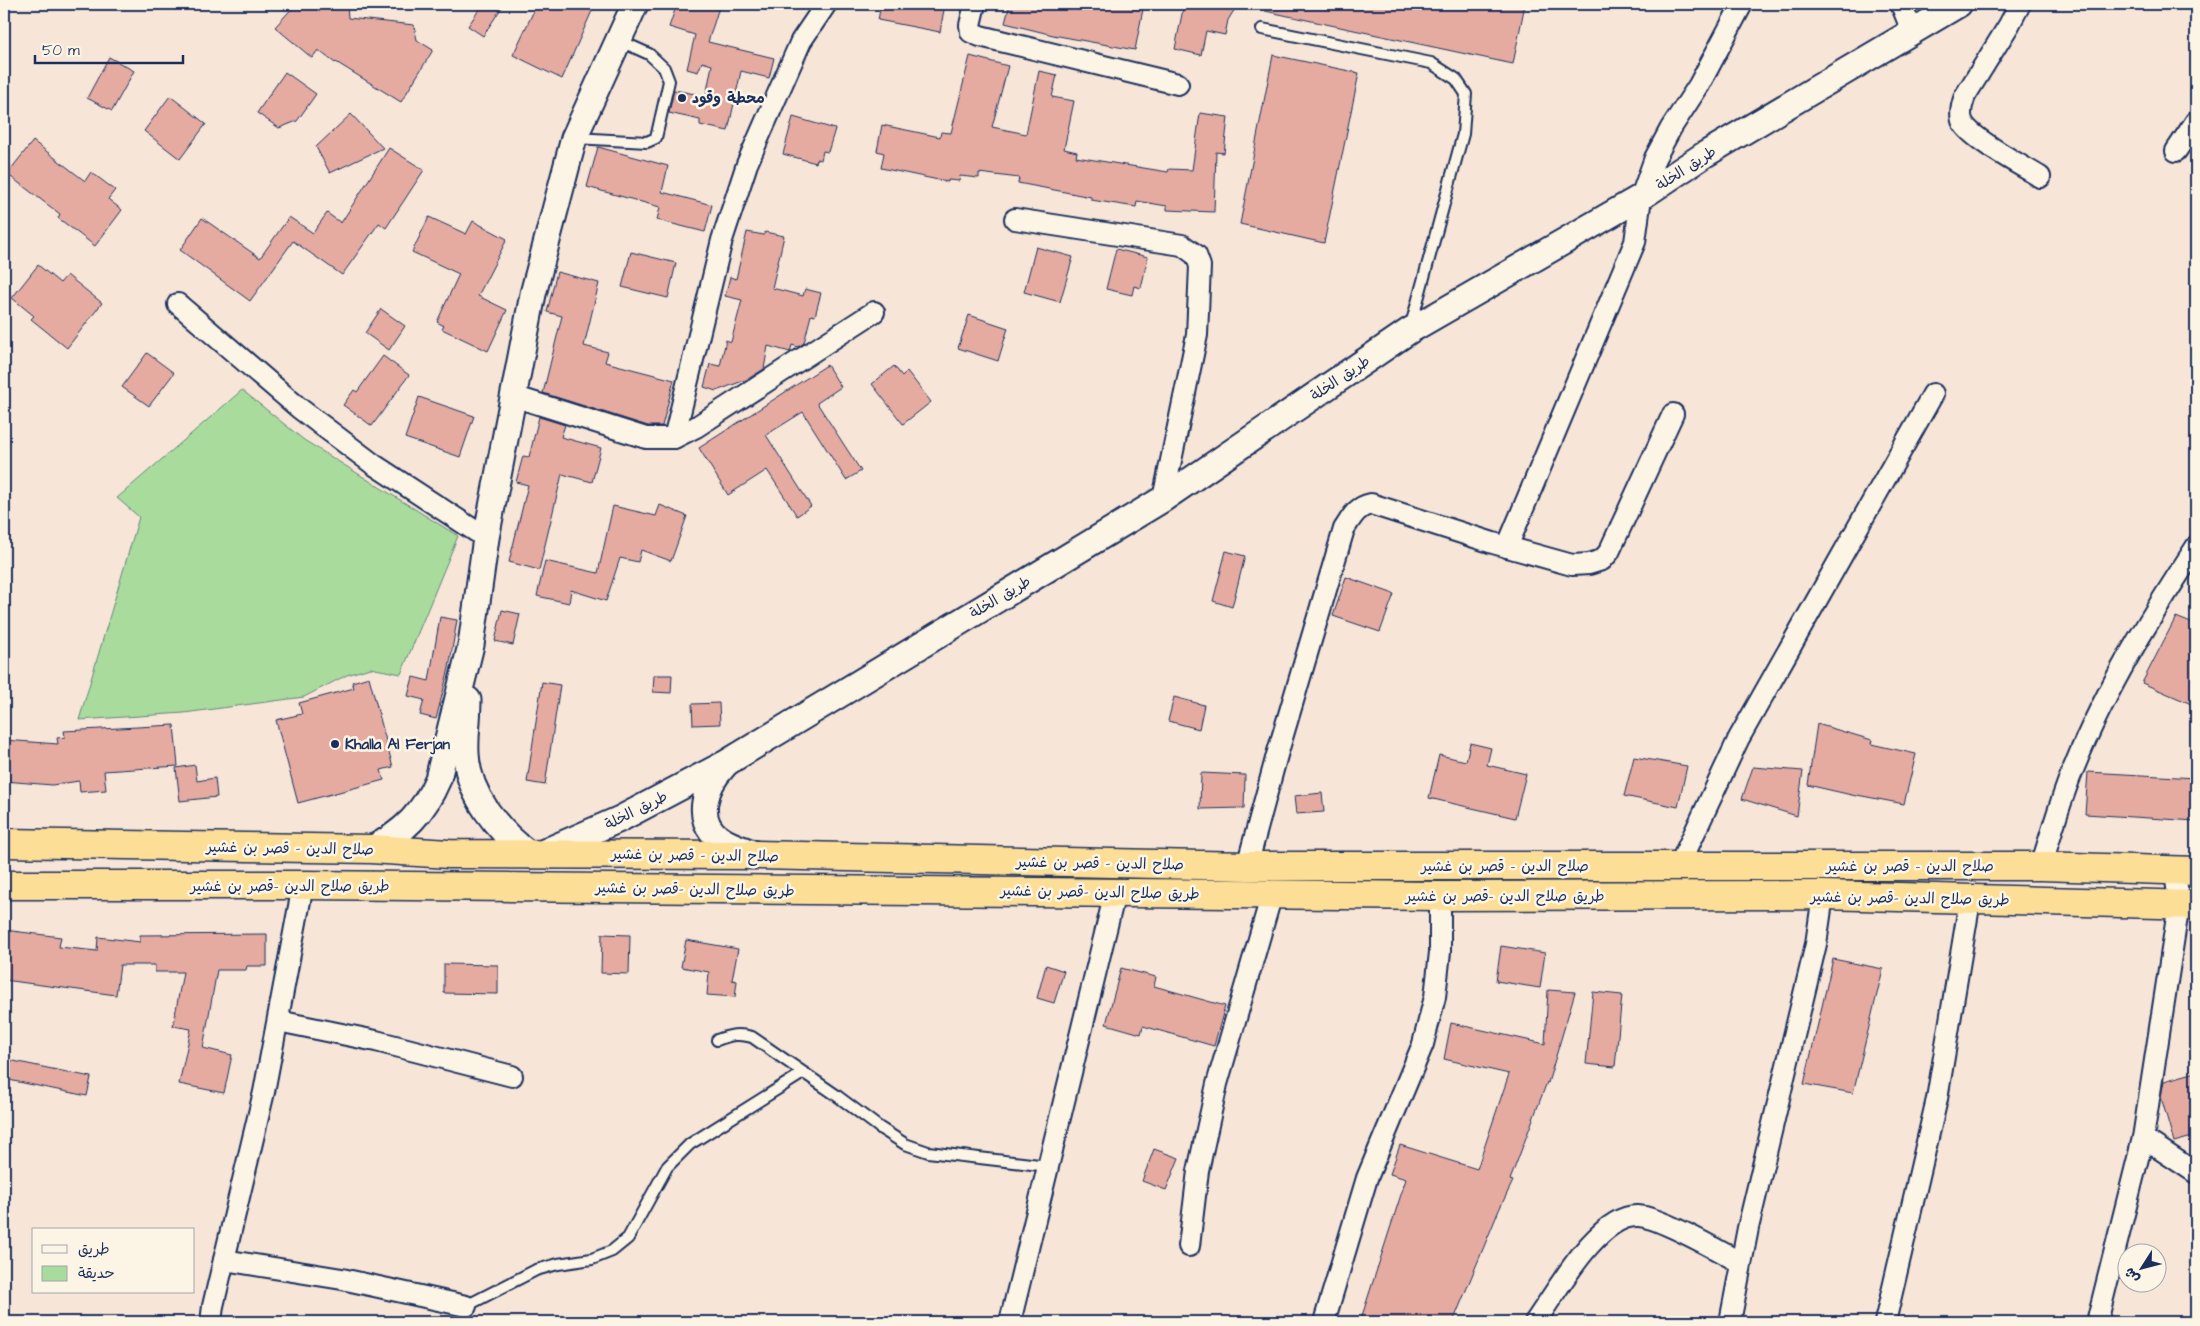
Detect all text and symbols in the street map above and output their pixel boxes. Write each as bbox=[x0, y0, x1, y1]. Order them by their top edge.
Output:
scale bar bbox=[35, 32, 182, 64]
text: 50 m bbox=[42, 40, 80, 61]
place label: محطة وقود bbox=[692, 88, 765, 109]
marker: محطة وقود bbox=[676, 92, 688, 104]
street label: طريق الخلة bbox=[1652, 141, 1720, 196]
street label: طريق الخلة bbox=[1306, 351, 1374, 406]
street label: طريق الخلة bbox=[966, 571, 1035, 624]
place label: Khalla Al Ferjan bbox=[345, 734, 451, 755]
marker: Khalla Al Ferjan bbox=[329, 738, 341, 750]
street label: طريق الخلة bbox=[601, 786, 671, 835]
street label: صلاح الدين - قصر بن غشير bbox=[204, 837, 374, 860]
street label: صلاح الدين - قصر بن غشير bbox=[609, 844, 779, 867]
street label: صلاح الدين - قصر بن غشير bbox=[1014, 852, 1184, 875]
street label: صلاح الدين - قصر بن غشير bbox=[1419, 856, 1589, 877]
street label: صلاح الدين - قصر بن غشير bbox=[1824, 856, 1994, 877]
street label: طريق صلاح الدين -قصر بن غشير bbox=[188, 876, 390, 897]
street label: طريق صلاح الدين -قصر بن غشير bbox=[593, 877, 795, 902]
street label: طريق صلاح الدين -قصر بن غشير bbox=[998, 880, 1200, 905]
street label: طريق صلاح الدين -قصر بن غشير bbox=[1403, 886, 1605, 907]
street label: طريق صلاح الدين -قصر بن غشير bbox=[1808, 886, 2010, 911]
legend bbox=[32, 1228, 195, 1294]
text: طريق bbox=[78, 1239, 110, 1260]
north arrow bbox=[2118, 1244, 2168, 1294]
text: حديقة bbox=[78, 1263, 115, 1284]
text: ش bbox=[2120, 1263, 2145, 1287]

